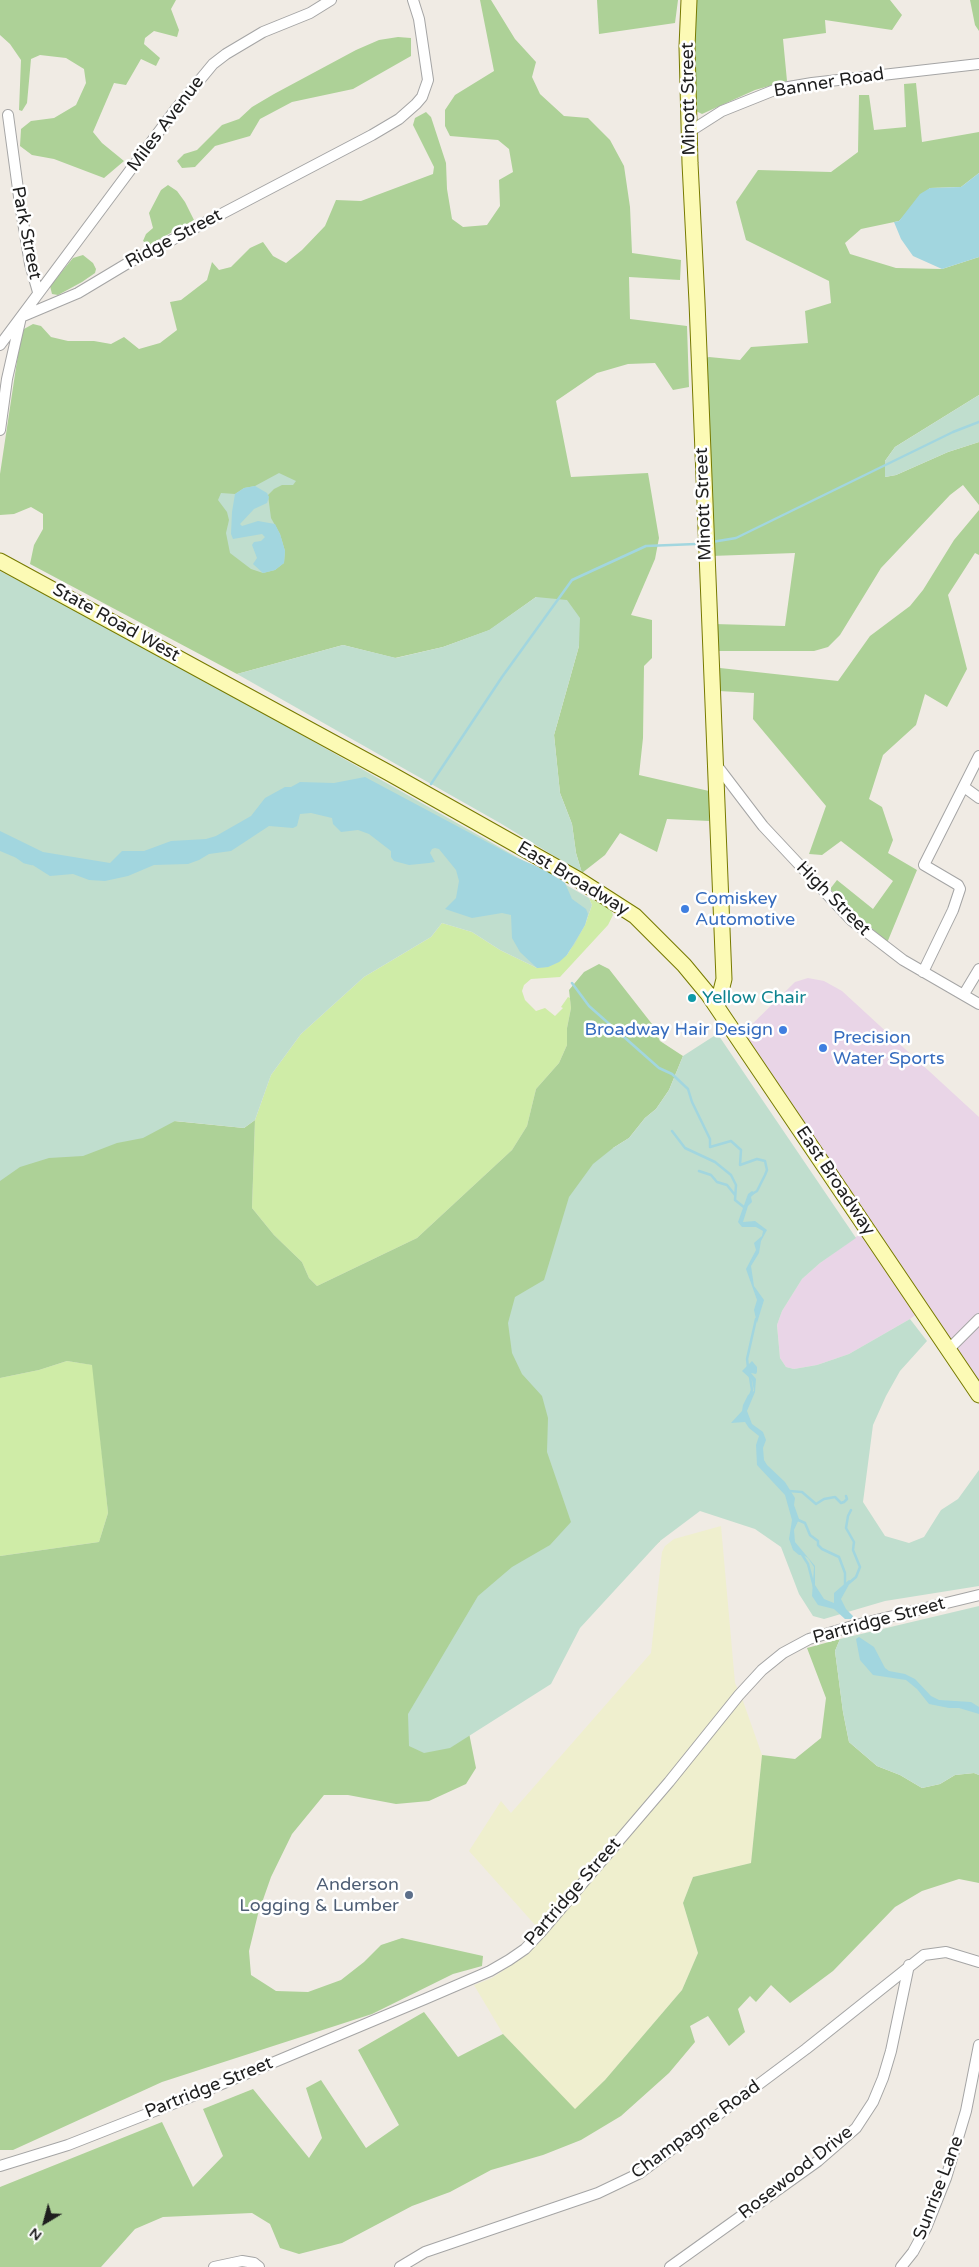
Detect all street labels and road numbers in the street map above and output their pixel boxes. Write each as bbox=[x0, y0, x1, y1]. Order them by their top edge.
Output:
street label: Minott Street bbox=[677, 42, 701, 156]
street label: Banner Road bbox=[772, 64, 886, 102]
street label: Miles Avenue bbox=[123, 72, 209, 176]
street label: Park Street bbox=[6, 185, 46, 281]
street label: Ridge Street bbox=[122, 205, 226, 273]
street label: Minott Street bbox=[691, 447, 717, 561]
street label: State Road West bbox=[49, 579, 183, 667]
street label: East Broadway bbox=[513, 837, 633, 921]
street label: High Street bbox=[791, 857, 875, 941]
street label: East Broadway bbox=[791, 1122, 879, 1240]
street label: Partridge Street bbox=[811, 1593, 947, 1649]
street label: Partridge Street bbox=[520, 1834, 626, 1950]
street label: Partridge Street bbox=[142, 2053, 276, 2123]
street label: Champagne Road bbox=[627, 2076, 765, 2184]
street label: Rosewood Drive bbox=[735, 2122, 857, 2224]
street label: Sunrise Lane bbox=[909, 2133, 969, 2243]

